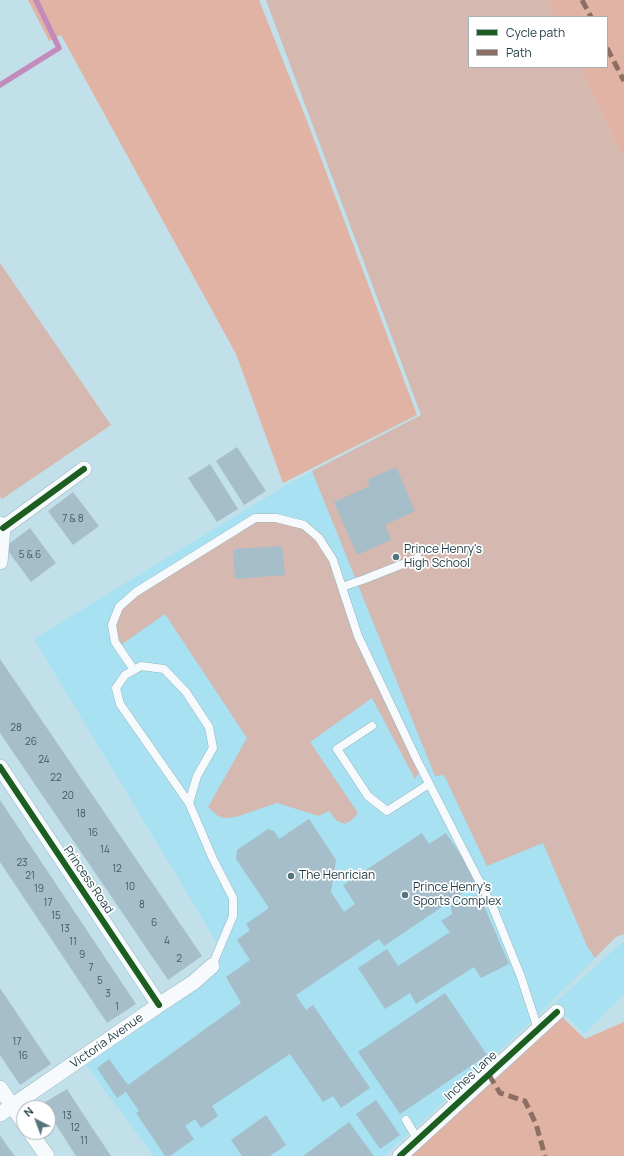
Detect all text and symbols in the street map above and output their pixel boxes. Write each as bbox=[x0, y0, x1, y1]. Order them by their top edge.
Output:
legend bbox=[468, 16, 608, 68]
text: Cycle path bbox=[506, 24, 565, 41]
text: Path bbox=[506, 44, 532, 61]
house number: 7 & 8 bbox=[62, 513, 84, 525]
place label: Prince Henry's High School bbox=[404, 543, 482, 571]
house number: 5 & 6 bbox=[19, 549, 41, 561]
marker: Prince Henry's High School bbox=[391, 552, 401, 562]
house number: 28 bbox=[10, 722, 22, 734]
house number: 26 bbox=[25, 736, 37, 748]
house number: 24 bbox=[38, 754, 50, 766]
house number: 22 bbox=[50, 772, 62, 784]
house number: 20 bbox=[62, 790, 74, 802]
house number: 18 bbox=[76, 808, 86, 820]
house number: 16 bbox=[88, 827, 98, 839]
street label: Princess Road bbox=[60, 843, 116, 917]
house number: 14 bbox=[100, 844, 110, 856]
house number: 23 bbox=[16, 857, 28, 869]
house number: 12 bbox=[112, 863, 122, 875]
place label: The Henrician bbox=[299, 869, 375, 883]
house number: 21 bbox=[25, 870, 35, 882]
marker: The Henrician bbox=[286, 871, 296, 881]
house number: 10 bbox=[125, 881, 135, 893]
place label: Prince Henry's Sports Complex bbox=[413, 881, 501, 909]
house number: 19 bbox=[34, 883, 44, 895]
marker: Prince Henry's Sports Complex bbox=[400, 890, 410, 900]
house number: 17 bbox=[44, 897, 52, 909]
house number: 8 bbox=[139, 899, 145, 911]
house number: 15 bbox=[51, 910, 61, 922]
house number: 6 bbox=[151, 917, 157, 929]
house number: 13 bbox=[60, 923, 70, 935]
house number: 4 bbox=[164, 935, 170, 947]
house number: 11 bbox=[69, 936, 77, 948]
house number: 9 bbox=[79, 949, 85, 961]
house number: 2 bbox=[176, 953, 182, 965]
house number: 7 bbox=[88, 962, 94, 974]
house number: 5 bbox=[97, 975, 103, 987]
house number: 3 bbox=[105, 988, 111, 1000]
house number: 1 bbox=[115, 1001, 119, 1013]
street label: Victoria Avenue bbox=[68, 1011, 146, 1071]
house number: 17 bbox=[13, 1036, 21, 1048]
street label: Inches Lane bbox=[442, 1048, 500, 1104]
house number: 16 bbox=[18, 1050, 28, 1062]
north arrow bbox=[16, 1100, 56, 1140]
text: N bbox=[20, 1103, 36, 1120]
house number: 13 bbox=[62, 1110, 72, 1122]
house number: 12 bbox=[70, 1122, 80, 1134]
house number: 11 bbox=[80, 1135, 88, 1147]

